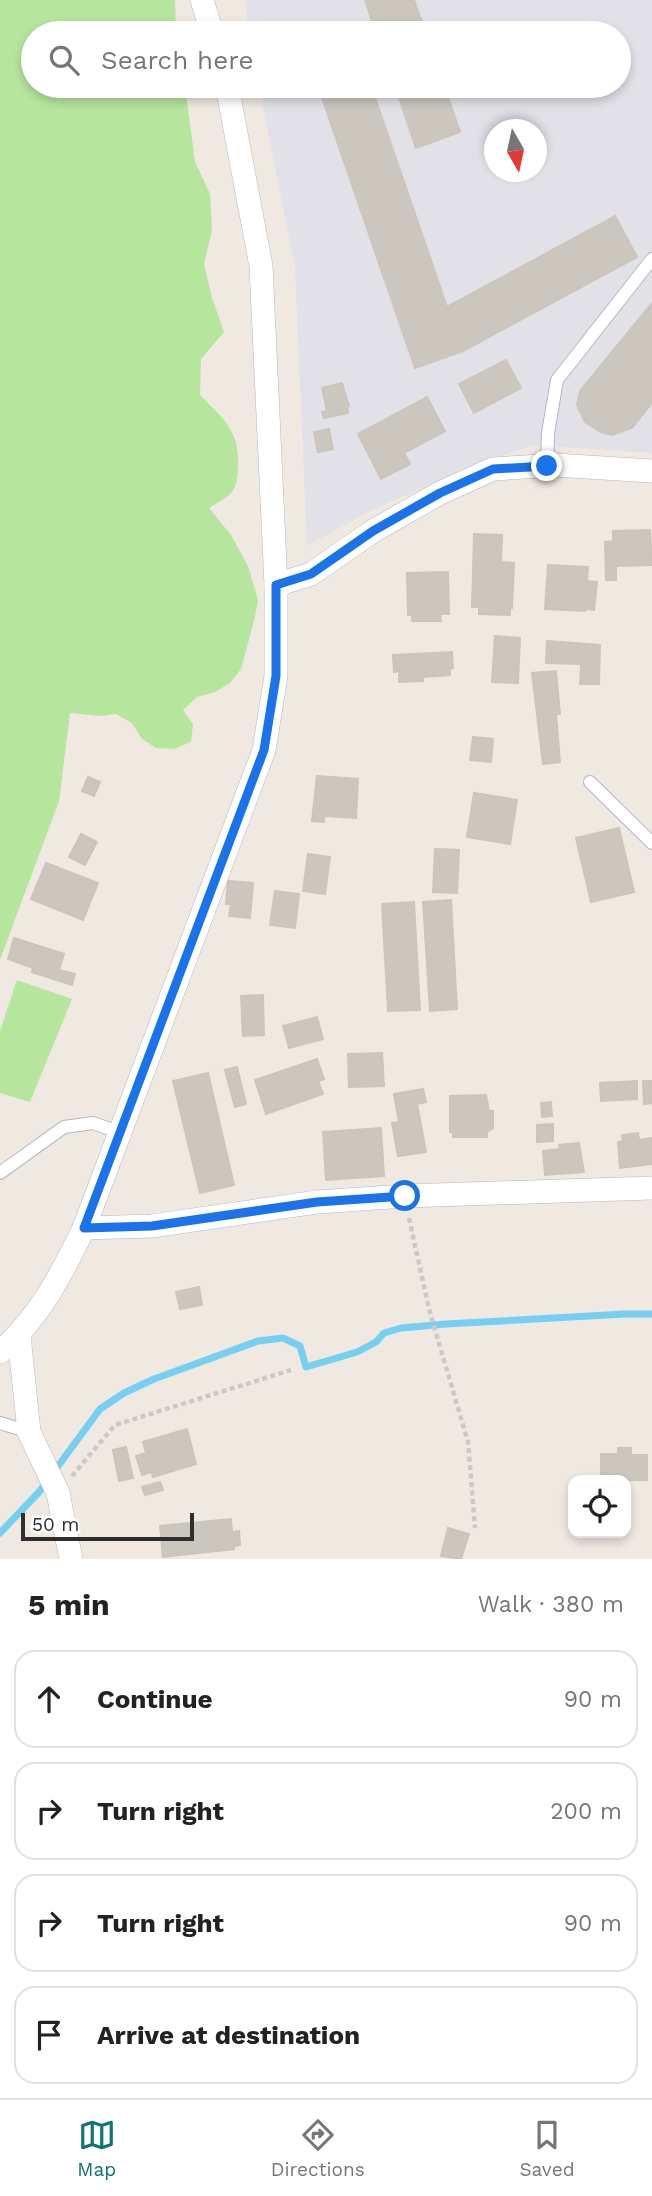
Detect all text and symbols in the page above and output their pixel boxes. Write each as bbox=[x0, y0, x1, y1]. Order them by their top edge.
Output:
search box bbox=[21, 21, 631, 98]
icon: search bbox=[45, 41, 83, 79]
text: Search here bbox=[101, 45, 253, 75]
north arrow bbox=[484, 119, 547, 182]
route end bbox=[531, 450, 562, 481]
route start bbox=[389, 1180, 420, 1211]
map controls bbox=[568, 1475, 631, 1538]
button: locate bbox=[568, 1475, 631, 1538]
scale bar bbox=[21, 1510, 194, 1542]
text: 50 m bbox=[32, 1513, 79, 1536]
text: 5 min bbox=[28, 1587, 110, 1622]
text: Walk · 380 m bbox=[478, 1591, 624, 1618]
icon: ahead bbox=[30, 1680, 68, 1718]
text: Continue bbox=[97, 1684, 213, 1714]
text: 90 m bbox=[564, 1686, 622, 1713]
icon: right bbox=[30, 1792, 68, 1830]
text: Turn right bbox=[97, 1796, 224, 1826]
text: 200 m bbox=[550, 1798, 622, 1825]
icon: right bbox=[30, 1904, 68, 1942]
text: Turn right bbox=[97, 1908, 224, 1938]
text: 90 m bbox=[564, 1910, 622, 1937]
icon: arrive bbox=[30, 2016, 68, 2054]
text: Arrive at destination bbox=[97, 2020, 360, 2050]
tab: Map bbox=[77, 2116, 116, 2181]
tab: Directions bbox=[271, 2116, 365, 2181]
tab: Saved bbox=[519, 2116, 575, 2181]

